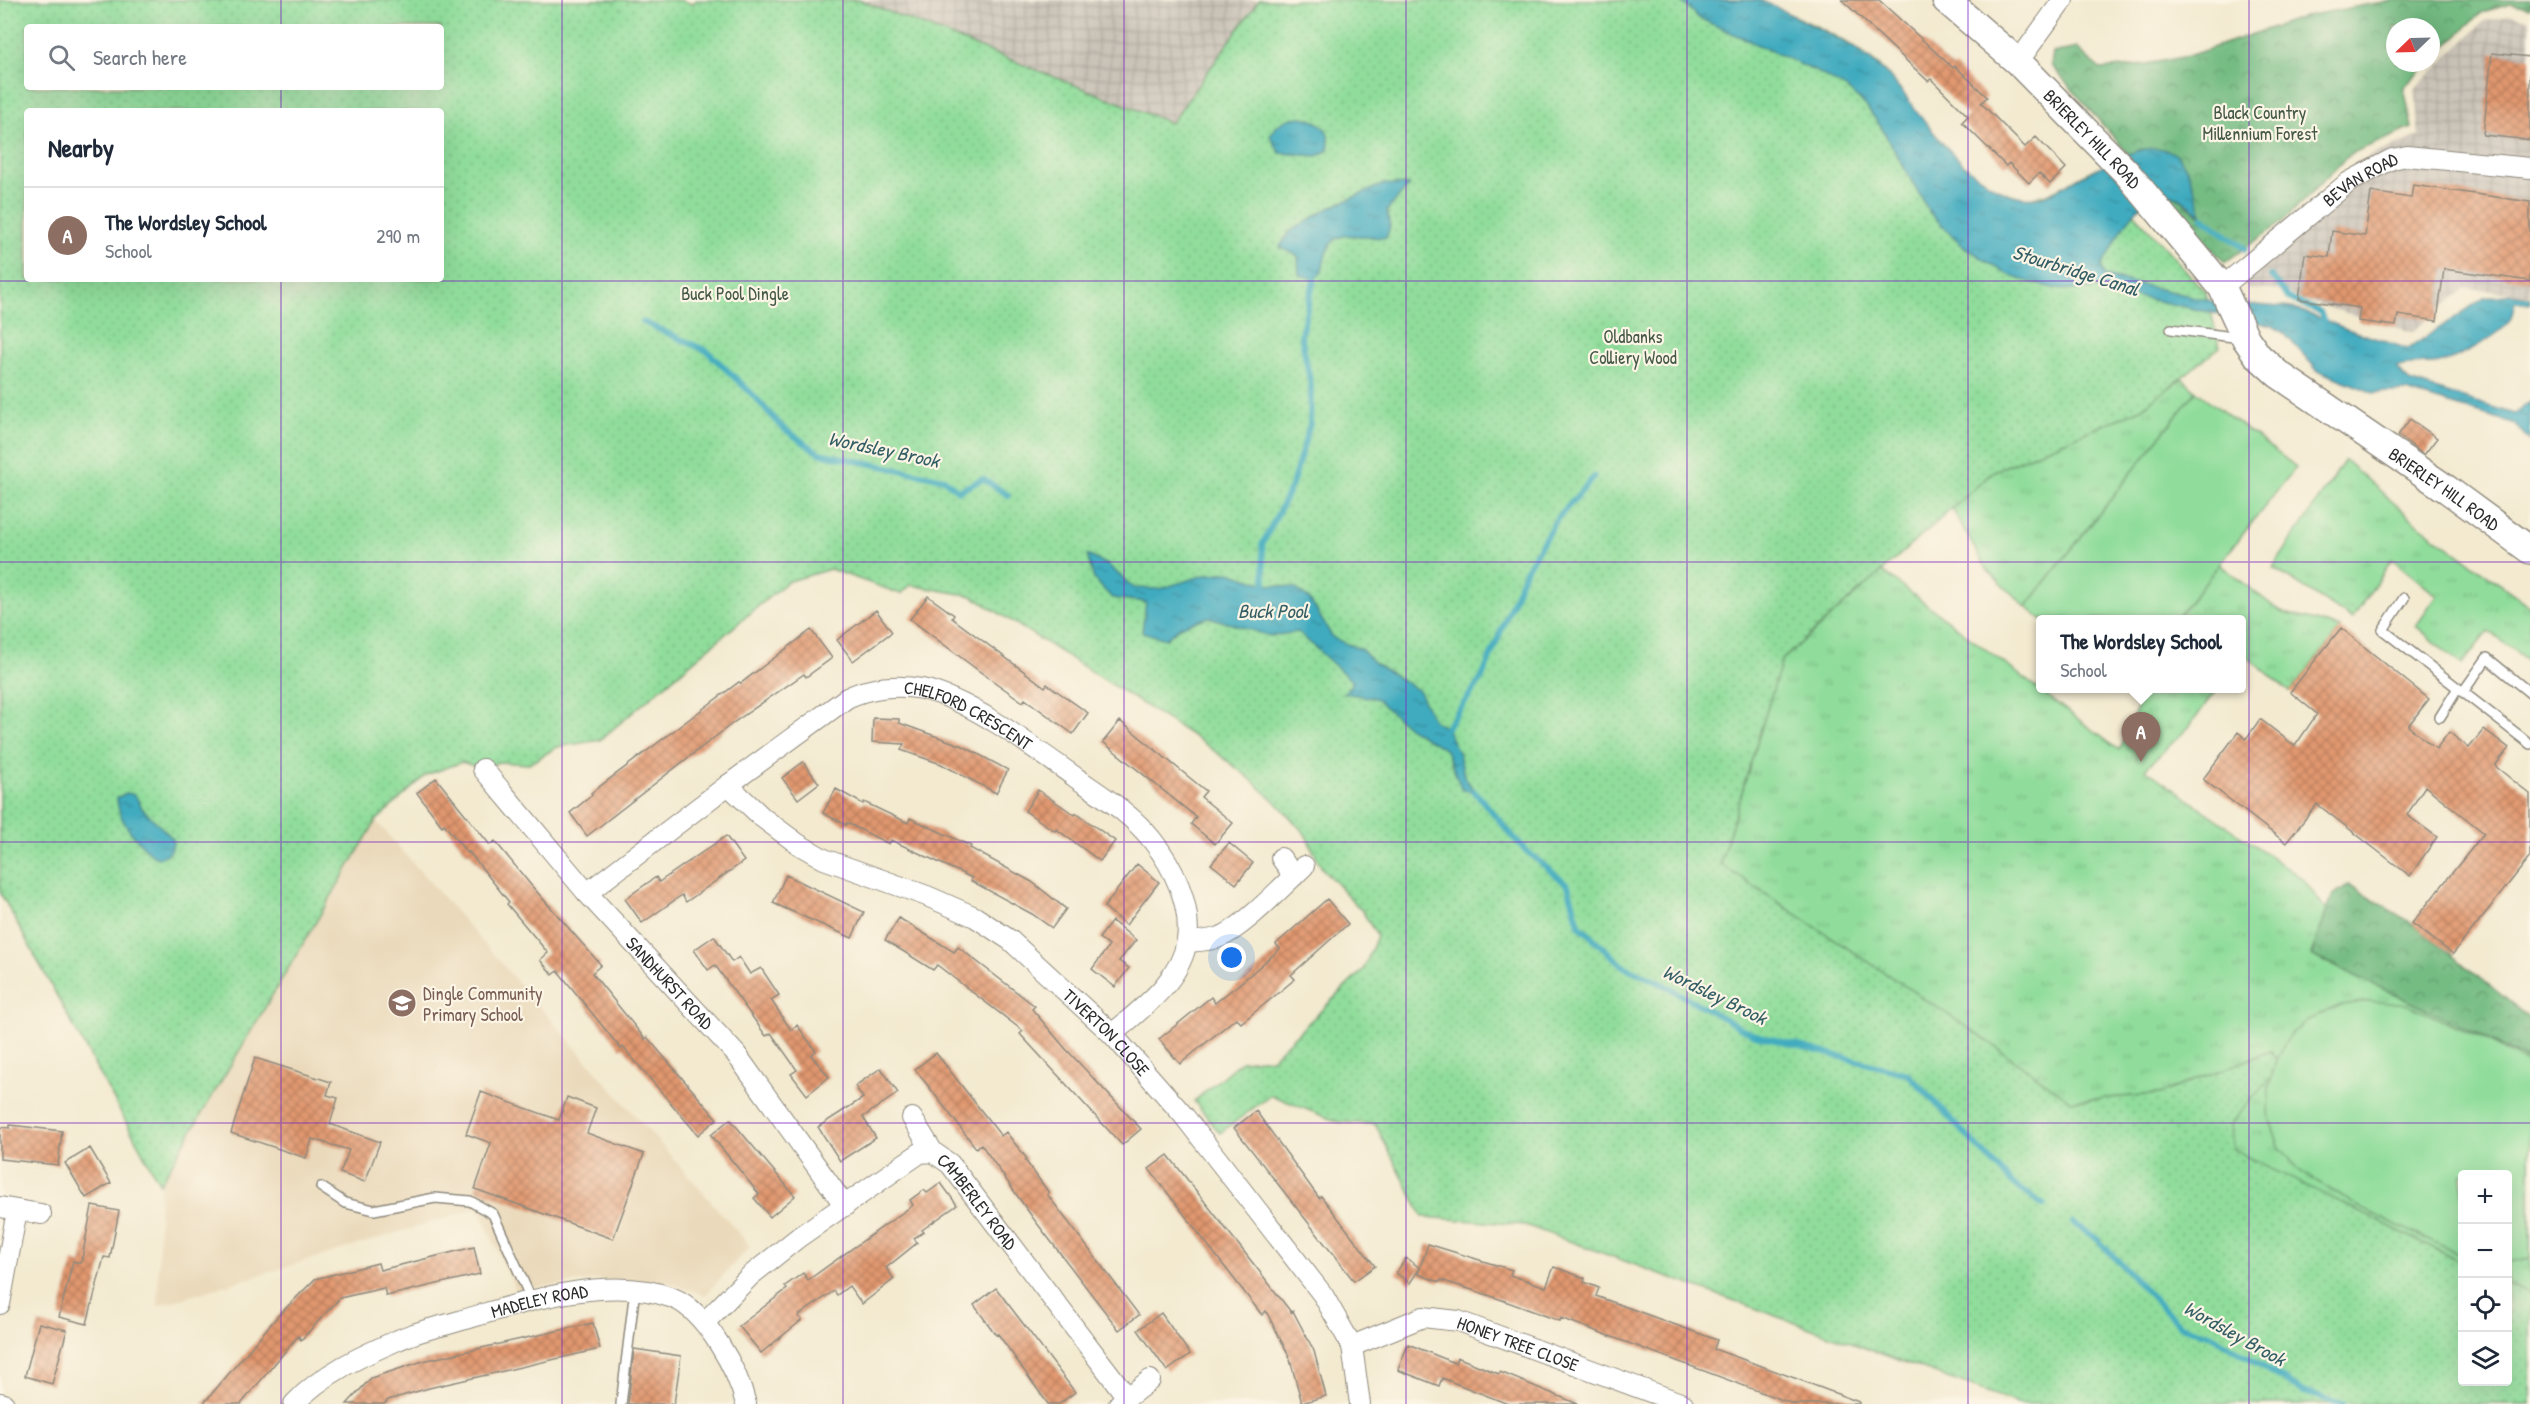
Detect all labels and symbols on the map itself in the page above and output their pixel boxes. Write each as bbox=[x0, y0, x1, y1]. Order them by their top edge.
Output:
north arrow bbox=[2386, 18, 2440, 72]
street label: BRIERLEY HILL ROAD bbox=[2038, 83, 2147, 194]
park label: Black Country Millennium Forest bbox=[2203, 100, 2318, 146]
street label: BEVAN ROAD bbox=[2317, 146, 2400, 212]
water label: Stourbridge Canal bbox=[2009, 238, 2144, 303]
park label: Buck Pool Dingle bbox=[681, 281, 789, 306]
park label: Oldbanks Colliery Wood bbox=[1589, 324, 1677, 370]
water label: Wordsley Brook bbox=[826, 424, 943, 475]
street label: BRIERLEY HILL ROAD bbox=[2384, 441, 2505, 537]
water label: Buck Pool bbox=[1238, 597, 1310, 624]
street label: CHELFORD CRESCENT bbox=[903, 674, 1038, 756]
pin: A bbox=[2122, 712, 2160, 762]
street label: SANDHURST ROAD bbox=[621, 931, 720, 1035]
your location bbox=[1217, 943, 1246, 972]
water label: Wordsley Brook bbox=[1658, 957, 1773, 1032]
place label: Dingle Community Primary School bbox=[423, 981, 543, 1027]
street label: TIVERTON CLOSE bbox=[1058, 983, 1156, 1081]
school or university icon: Dingle Community Primary School bbox=[386, 987, 418, 1019]
street label: CAMBERLEY ROAD bbox=[932, 1146, 1023, 1255]
street label: MADELEY ROAD bbox=[488, 1278, 590, 1324]
water label: Wordsley Brook bbox=[2179, 1294, 2292, 1374]
street label: HONEY TREE CLOSE bbox=[1454, 1309, 1582, 1377]

